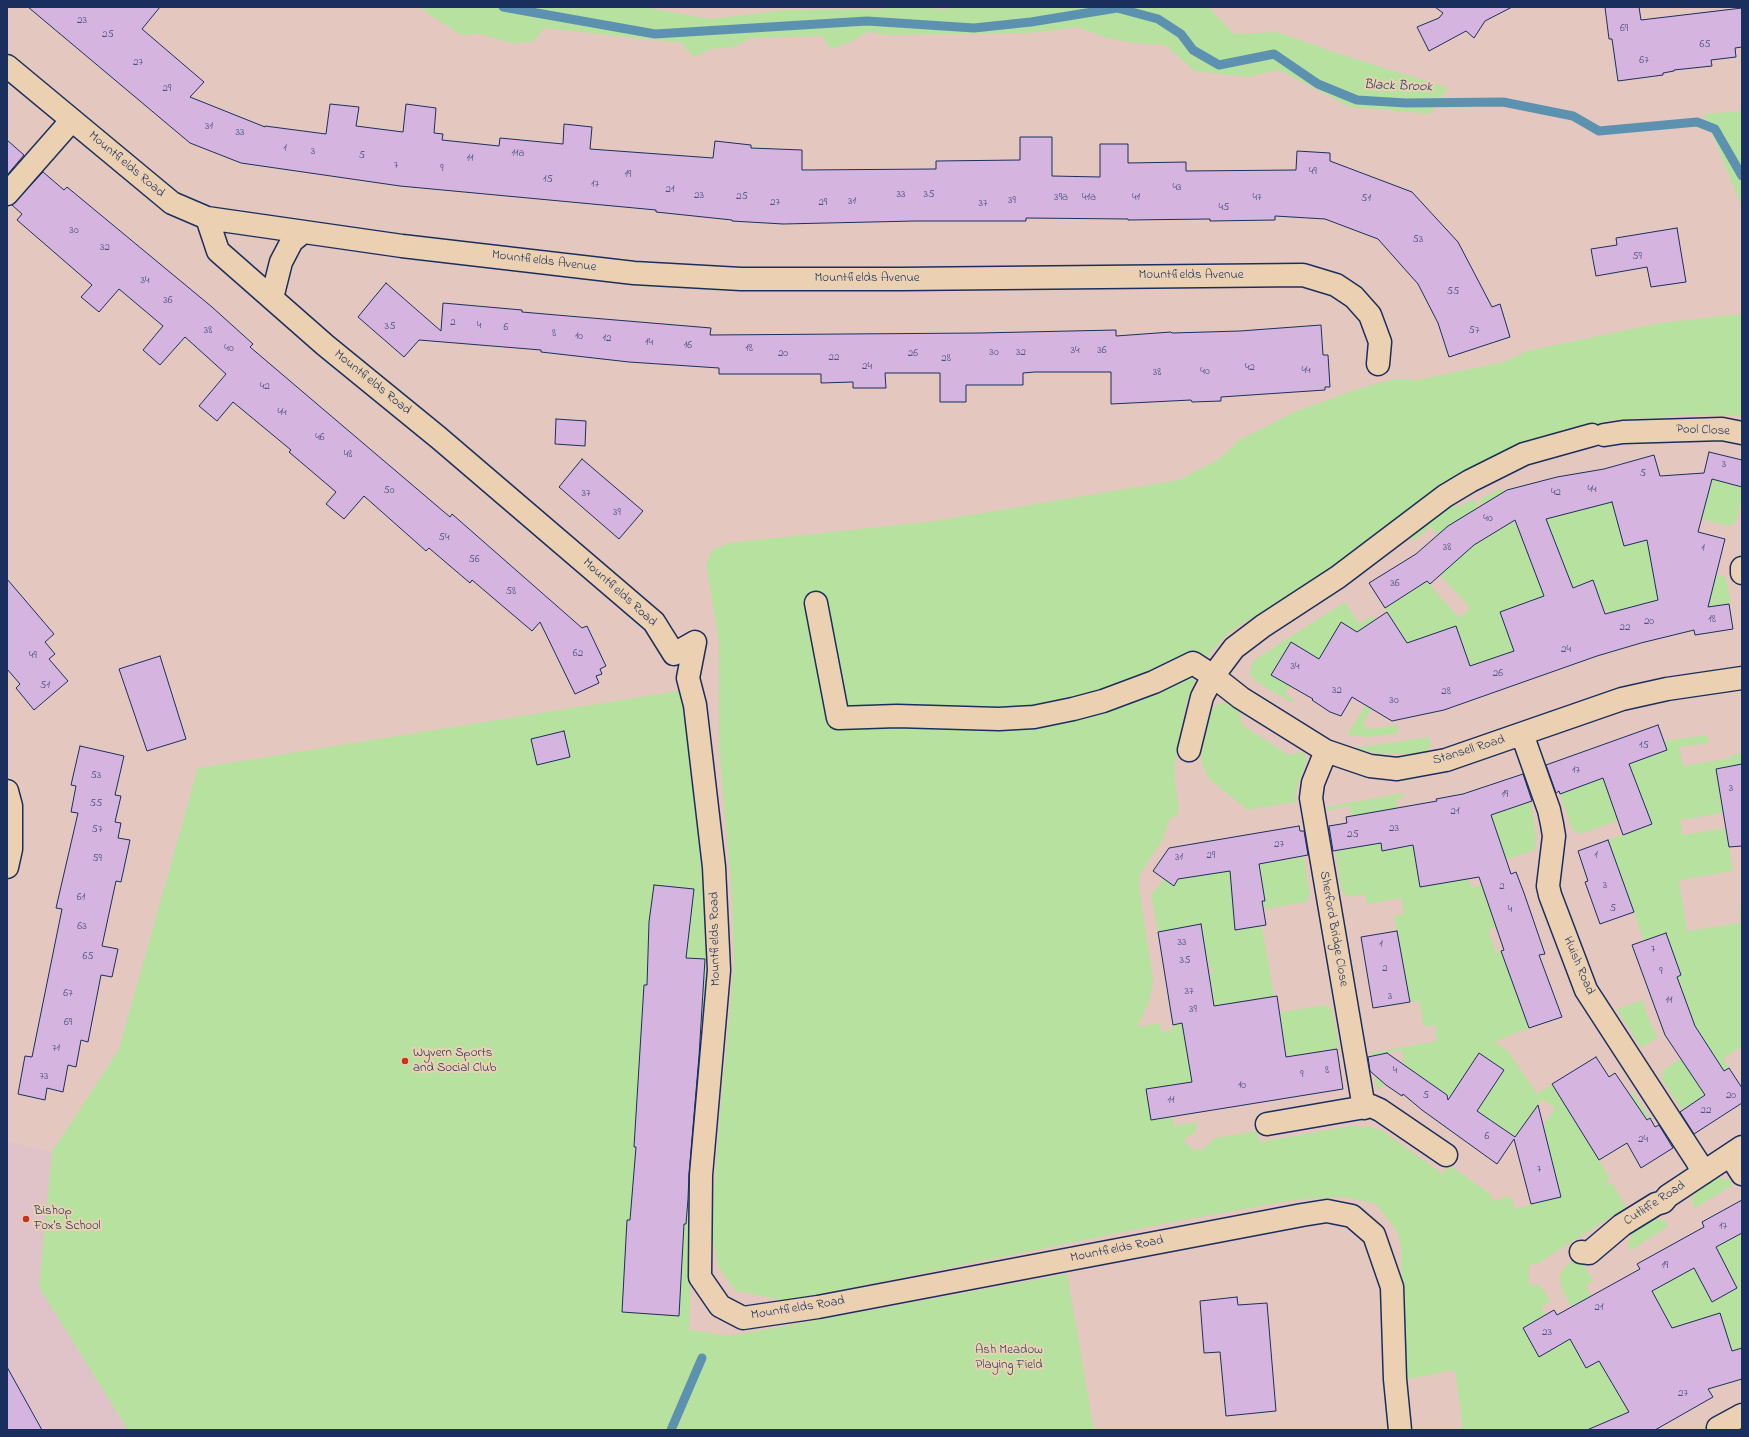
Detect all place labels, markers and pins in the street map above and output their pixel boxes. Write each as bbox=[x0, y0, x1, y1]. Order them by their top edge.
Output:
place label: Wyvern Sports and Social Club bbox=[413, 1046, 496, 1077]
marker: Wyvern Sports and Social Club bbox=[400, 1056, 410, 1066]
place label: Bishop Fox's School bbox=[34, 1204, 101, 1235]
marker: Bishop Fox's School bbox=[21, 1214, 31, 1224]

